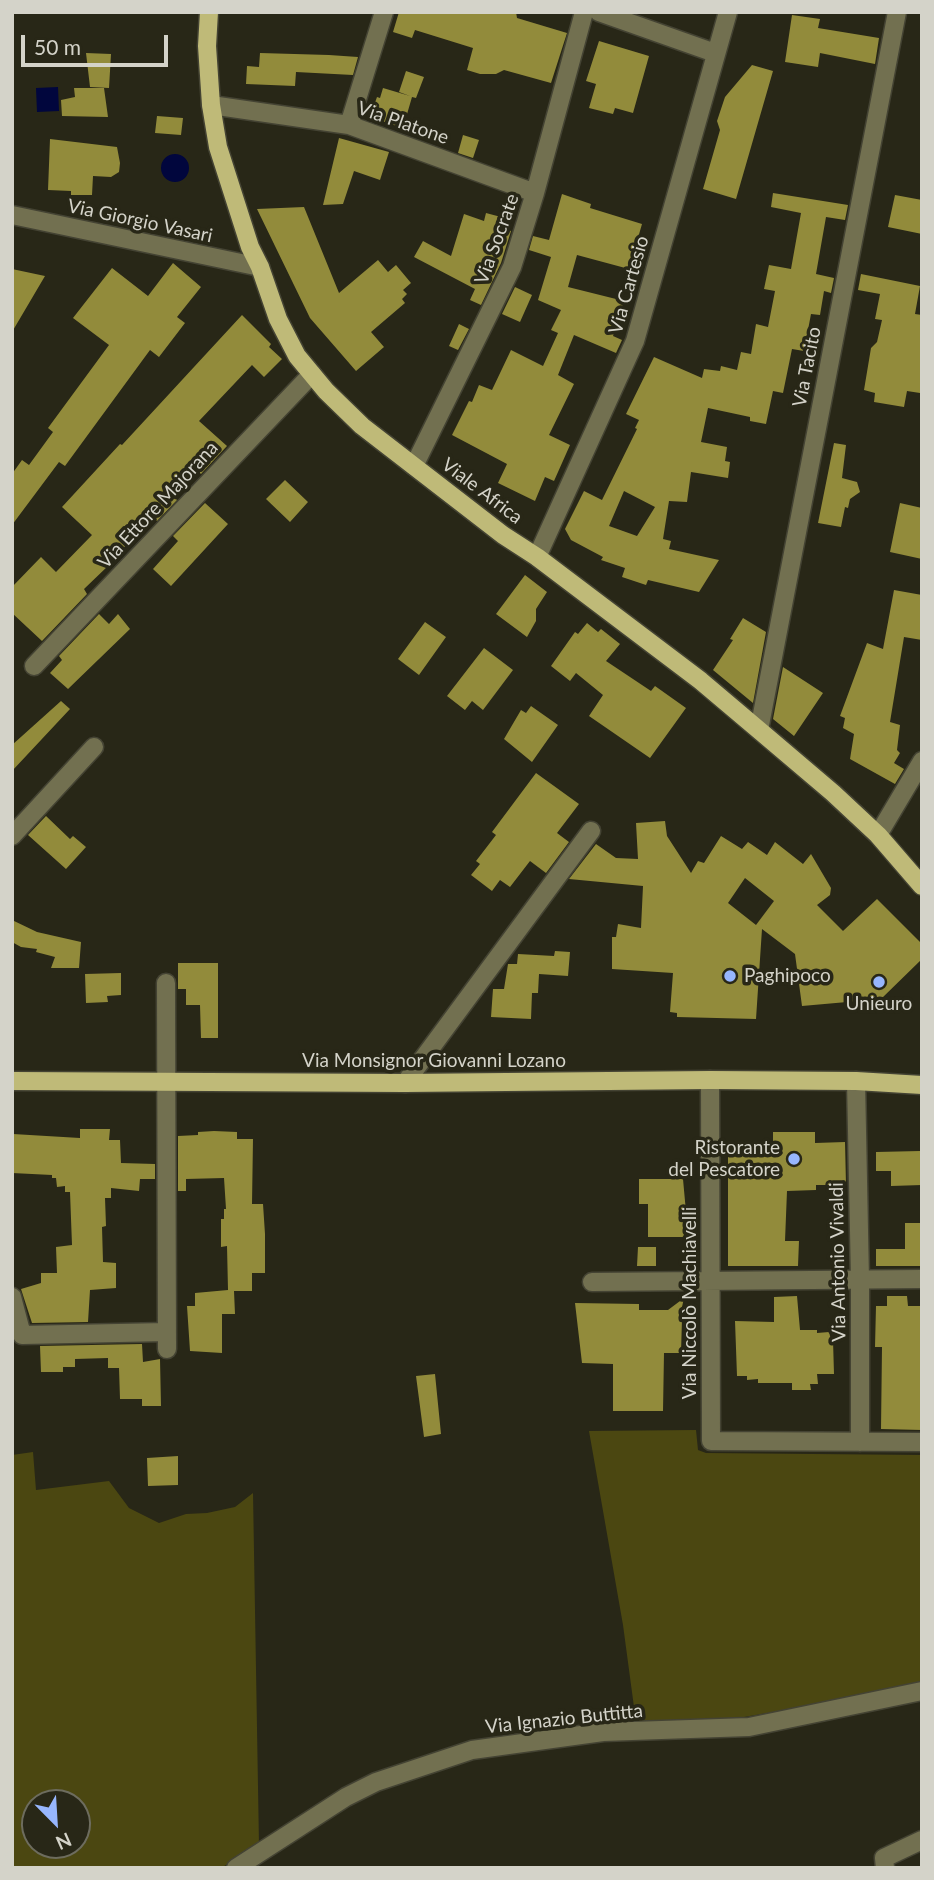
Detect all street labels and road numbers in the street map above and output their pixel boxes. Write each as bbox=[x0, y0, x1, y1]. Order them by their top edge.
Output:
street label: Via Platone bbox=[354, 97, 452, 149]
street label: Via Socrate bbox=[470, 191, 524, 287]
street label: Via Giorgio Vasari bbox=[65, 194, 215, 248]
street label: Via Cartesio bbox=[604, 233, 654, 337]
street label: Via Tacito bbox=[788, 325, 826, 409]
street label: Via Ettore Majorana bbox=[93, 437, 223, 573]
street label: Viale Africa bbox=[437, 453, 527, 529]
street label: Via Monsignor Giovanni Lozano bbox=[302, 1050, 566, 1072]
street label: Via Antonio Vivaldi bbox=[825, 1182, 851, 1342]
street label: Via Niccolò Machiavelli bbox=[679, 1207, 701, 1399]
street label: Via Ignazio Buttitta bbox=[484, 1699, 644, 1739]

